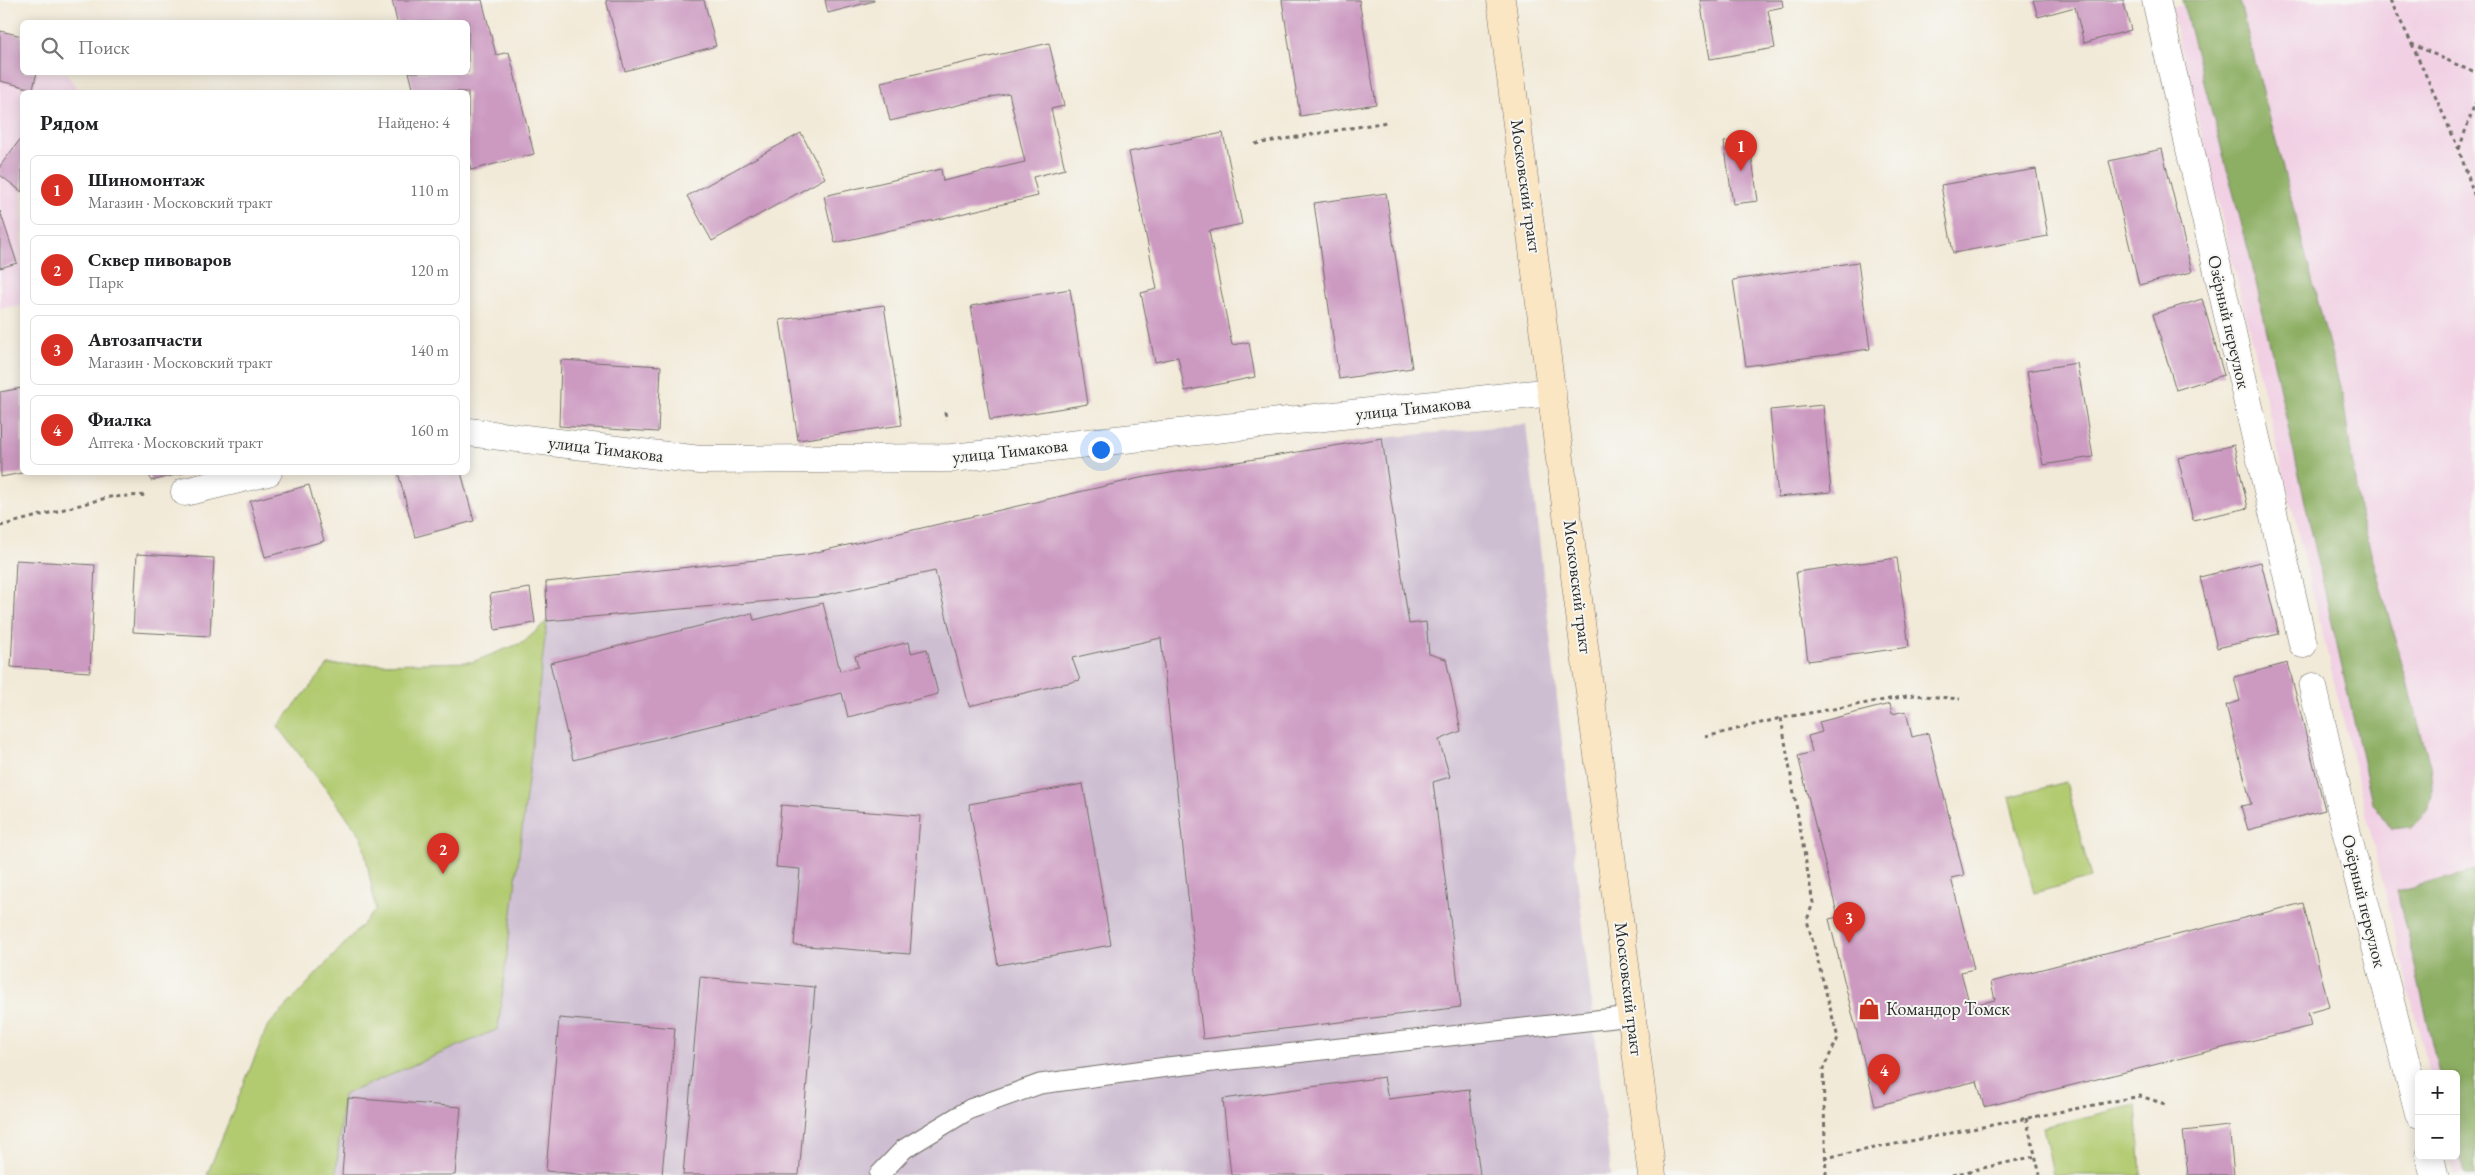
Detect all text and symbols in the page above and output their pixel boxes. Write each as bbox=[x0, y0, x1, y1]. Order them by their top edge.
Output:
search box bbox=[20, 20, 470, 75]
icon: search bbox=[38, 34, 66, 62]
text: Поиск bbox=[78, 35, 130, 60]
text: Рядом bbox=[40, 109, 99, 136]
text: Найдено: 4 bbox=[378, 112, 450, 133]
street label: Московский тракт bbox=[1506, 118, 1547, 255]
pin: 1 bbox=[1725, 130, 1757, 171]
text: Шиномонтаж bbox=[88, 167, 205, 192]
text: 1 bbox=[53, 180, 61, 201]
text: 110 m bbox=[410, 180, 449, 201]
text: Магазин · Московский тракт bbox=[88, 192, 272, 213]
text: Сквер пивоваров bbox=[88, 247, 231, 272]
street label: Озёрный переулок bbox=[2203, 253, 2256, 391]
text: 2 bbox=[53, 260, 61, 281]
text: 120 m bbox=[410, 260, 449, 281]
text: Парк bbox=[88, 272, 124, 293]
text: Автозапчасти bbox=[88, 327, 202, 352]
text: 3 bbox=[53, 340, 61, 361]
text: 140 m bbox=[410, 340, 449, 361]
text: Магазин · Московский тракт bbox=[88, 352, 272, 373]
street label: улица Тимакова bbox=[1354, 390, 1473, 425]
text: Фиалка bbox=[88, 407, 152, 432]
text: 4 bbox=[53, 420, 61, 441]
text: 160 m bbox=[410, 420, 449, 441]
street label: улица Тимакова bbox=[547, 430, 666, 467]
text: Аптека · Московский тракт bbox=[88, 432, 263, 453]
street label: улица Тимакова bbox=[951, 433, 1070, 468]
your location bbox=[1088, 437, 1114, 463]
street label: Московский тракт bbox=[1559, 519, 1598, 656]
street label: Озёрный переулок bbox=[2337, 832, 2392, 970]
pin: 2 bbox=[427, 833, 459, 874]
pin: 3 bbox=[1833, 902, 1865, 943]
street label: Московский тракт bbox=[1610, 921, 1649, 1058]
shop icon: Командор Томск bbox=[1856, 996, 1882, 1022]
place label: Командор Томск bbox=[1886, 997, 2010, 1020]
pin: 4 bbox=[1868, 1054, 1900, 1095]
map controls bbox=[2415, 1070, 2460, 1160]
button: + bbox=[2415, 1070, 2460, 1115]
button: − bbox=[2415, 1115, 2460, 1160]

